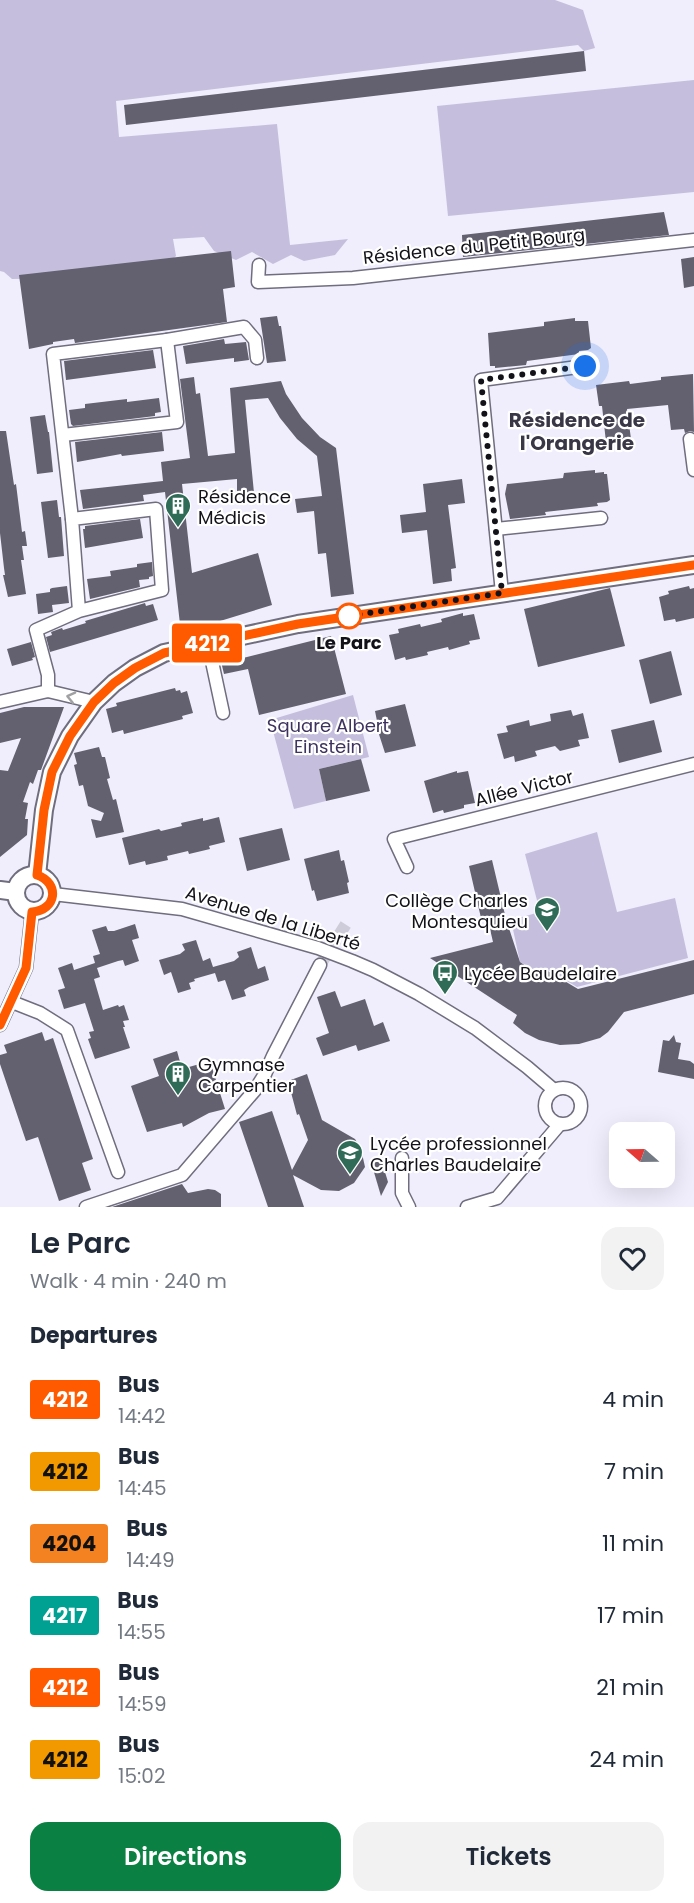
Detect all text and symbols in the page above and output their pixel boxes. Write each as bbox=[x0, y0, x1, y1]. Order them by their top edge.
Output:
street label: Résidence du Petit Bourg bbox=[362, 222, 586, 270]
your location bbox=[570, 351, 600, 381]
district label: Résidence de l'Orangerie bbox=[509, 406, 645, 457]
place label: Résidence Médicis bbox=[198, 484, 291, 530]
building icon: Résidence Médicis bbox=[163, 491, 193, 529]
marker: Le Parc bbox=[336, 603, 362, 629]
line badge: 4212 bbox=[165, 624, 249, 662]
text: 4212 bbox=[184, 629, 230, 658]
place label: Le Parc bbox=[316, 630, 382, 655]
one-way arrow bbox=[66, 691, 76, 704]
park label: Square Albert Einstein bbox=[267, 713, 389, 759]
street label: Allée Victor bbox=[472, 764, 576, 812]
street label: Avenue de la Liberté bbox=[182, 879, 364, 957]
place label: Collège Charles Montesquieu bbox=[385, 888, 528, 934]
school or university icon: Collège Charles Montesquieu bbox=[532, 895, 562, 933]
bus stop icon: Lycée Baudelaire bbox=[430, 958, 460, 996]
place label: Lycée Baudelaire bbox=[464, 961, 617, 986]
place label: Gymnase Carpentier bbox=[198, 1052, 295, 1098]
building icon: Gymnase Carpentier bbox=[163, 1059, 193, 1097]
north arrow bbox=[609, 1122, 675, 1188]
map controls bbox=[609, 1122, 675, 1188]
place label: Lycée professionnel Charles Baudelaire bbox=[370, 1131, 547, 1177]
school or university icon: Lycée professionnel Charles Baudelaire bbox=[335, 1138, 365, 1176]
text: Le Parc bbox=[30, 1224, 131, 1263]
button: heart bbox=[601, 1227, 664, 1290]
text: Walk · 4 min · 240 m bbox=[30, 1267, 227, 1295]
text: Departures bbox=[30, 1320, 158, 1351]
text: Bus bbox=[118, 1369, 160, 1400]
text: 4 min bbox=[602, 1384, 664, 1415]
text: 4212 bbox=[42, 1385, 88, 1414]
text: 14:42 bbox=[118, 1402, 165, 1430]
text: Bus bbox=[118, 1441, 160, 1472]
text: 7 min bbox=[604, 1456, 664, 1487]
text: 4212 bbox=[42, 1457, 88, 1486]
text: 14:45 bbox=[118, 1474, 167, 1502]
text: Bus bbox=[126, 1513, 168, 1544]
text: 11 min bbox=[602, 1528, 664, 1559]
text: 4204 bbox=[42, 1529, 96, 1558]
text: 14:49 bbox=[126, 1546, 175, 1574]
text: Bus bbox=[117, 1585, 159, 1616]
text: 17 min bbox=[597, 1600, 664, 1631]
text: 4217 bbox=[42, 1601, 87, 1630]
text: 14:55 bbox=[117, 1618, 166, 1646]
text: Bus bbox=[118, 1657, 160, 1688]
text: 21 min bbox=[596, 1672, 664, 1703]
text: 4212 bbox=[42, 1673, 88, 1702]
text: 14:59 bbox=[118, 1690, 167, 1718]
text: Bus bbox=[118, 1729, 160, 1760]
text: 24 min bbox=[589, 1744, 664, 1775]
text: 4212 bbox=[42, 1745, 88, 1774]
text: 15:02 bbox=[118, 1762, 165, 1790]
button: Directions bbox=[30, 1822, 341, 1891]
button: Tickets bbox=[353, 1822, 664, 1891]

